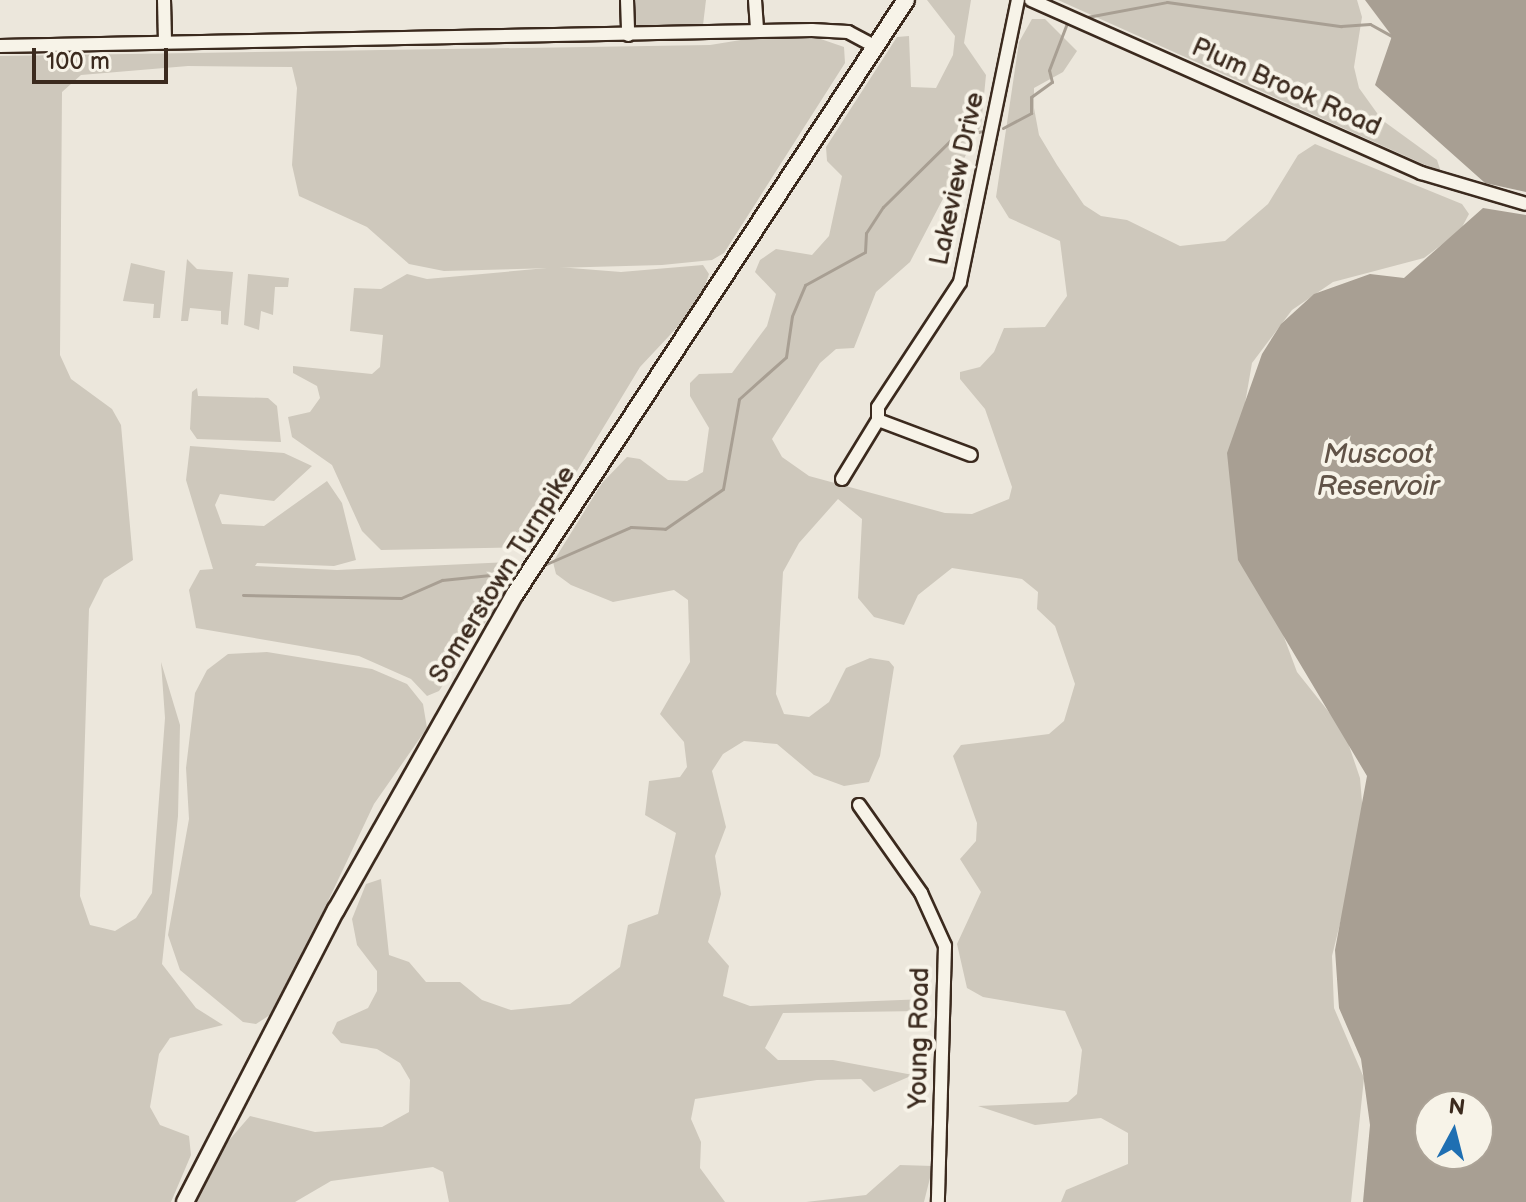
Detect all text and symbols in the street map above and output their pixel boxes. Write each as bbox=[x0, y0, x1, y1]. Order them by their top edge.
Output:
scale bar bbox=[36, 32, 172, 82]
street label: Plum Brook Road bbox=[1186, 32, 1386, 144]
text: 100 m bbox=[46, 47, 110, 76]
street label: Lakeview Drive bbox=[924, 90, 992, 268]
water label: Muscoot Reservoir bbox=[1317, 438, 1439, 504]
street label: Somerstown Turnpike bbox=[423, 460, 583, 690]
street label: Young Road bbox=[903, 967, 937, 1109]
north arrow bbox=[1414, 1090, 1494, 1170]
text: N bbox=[1447, 1093, 1467, 1122]

